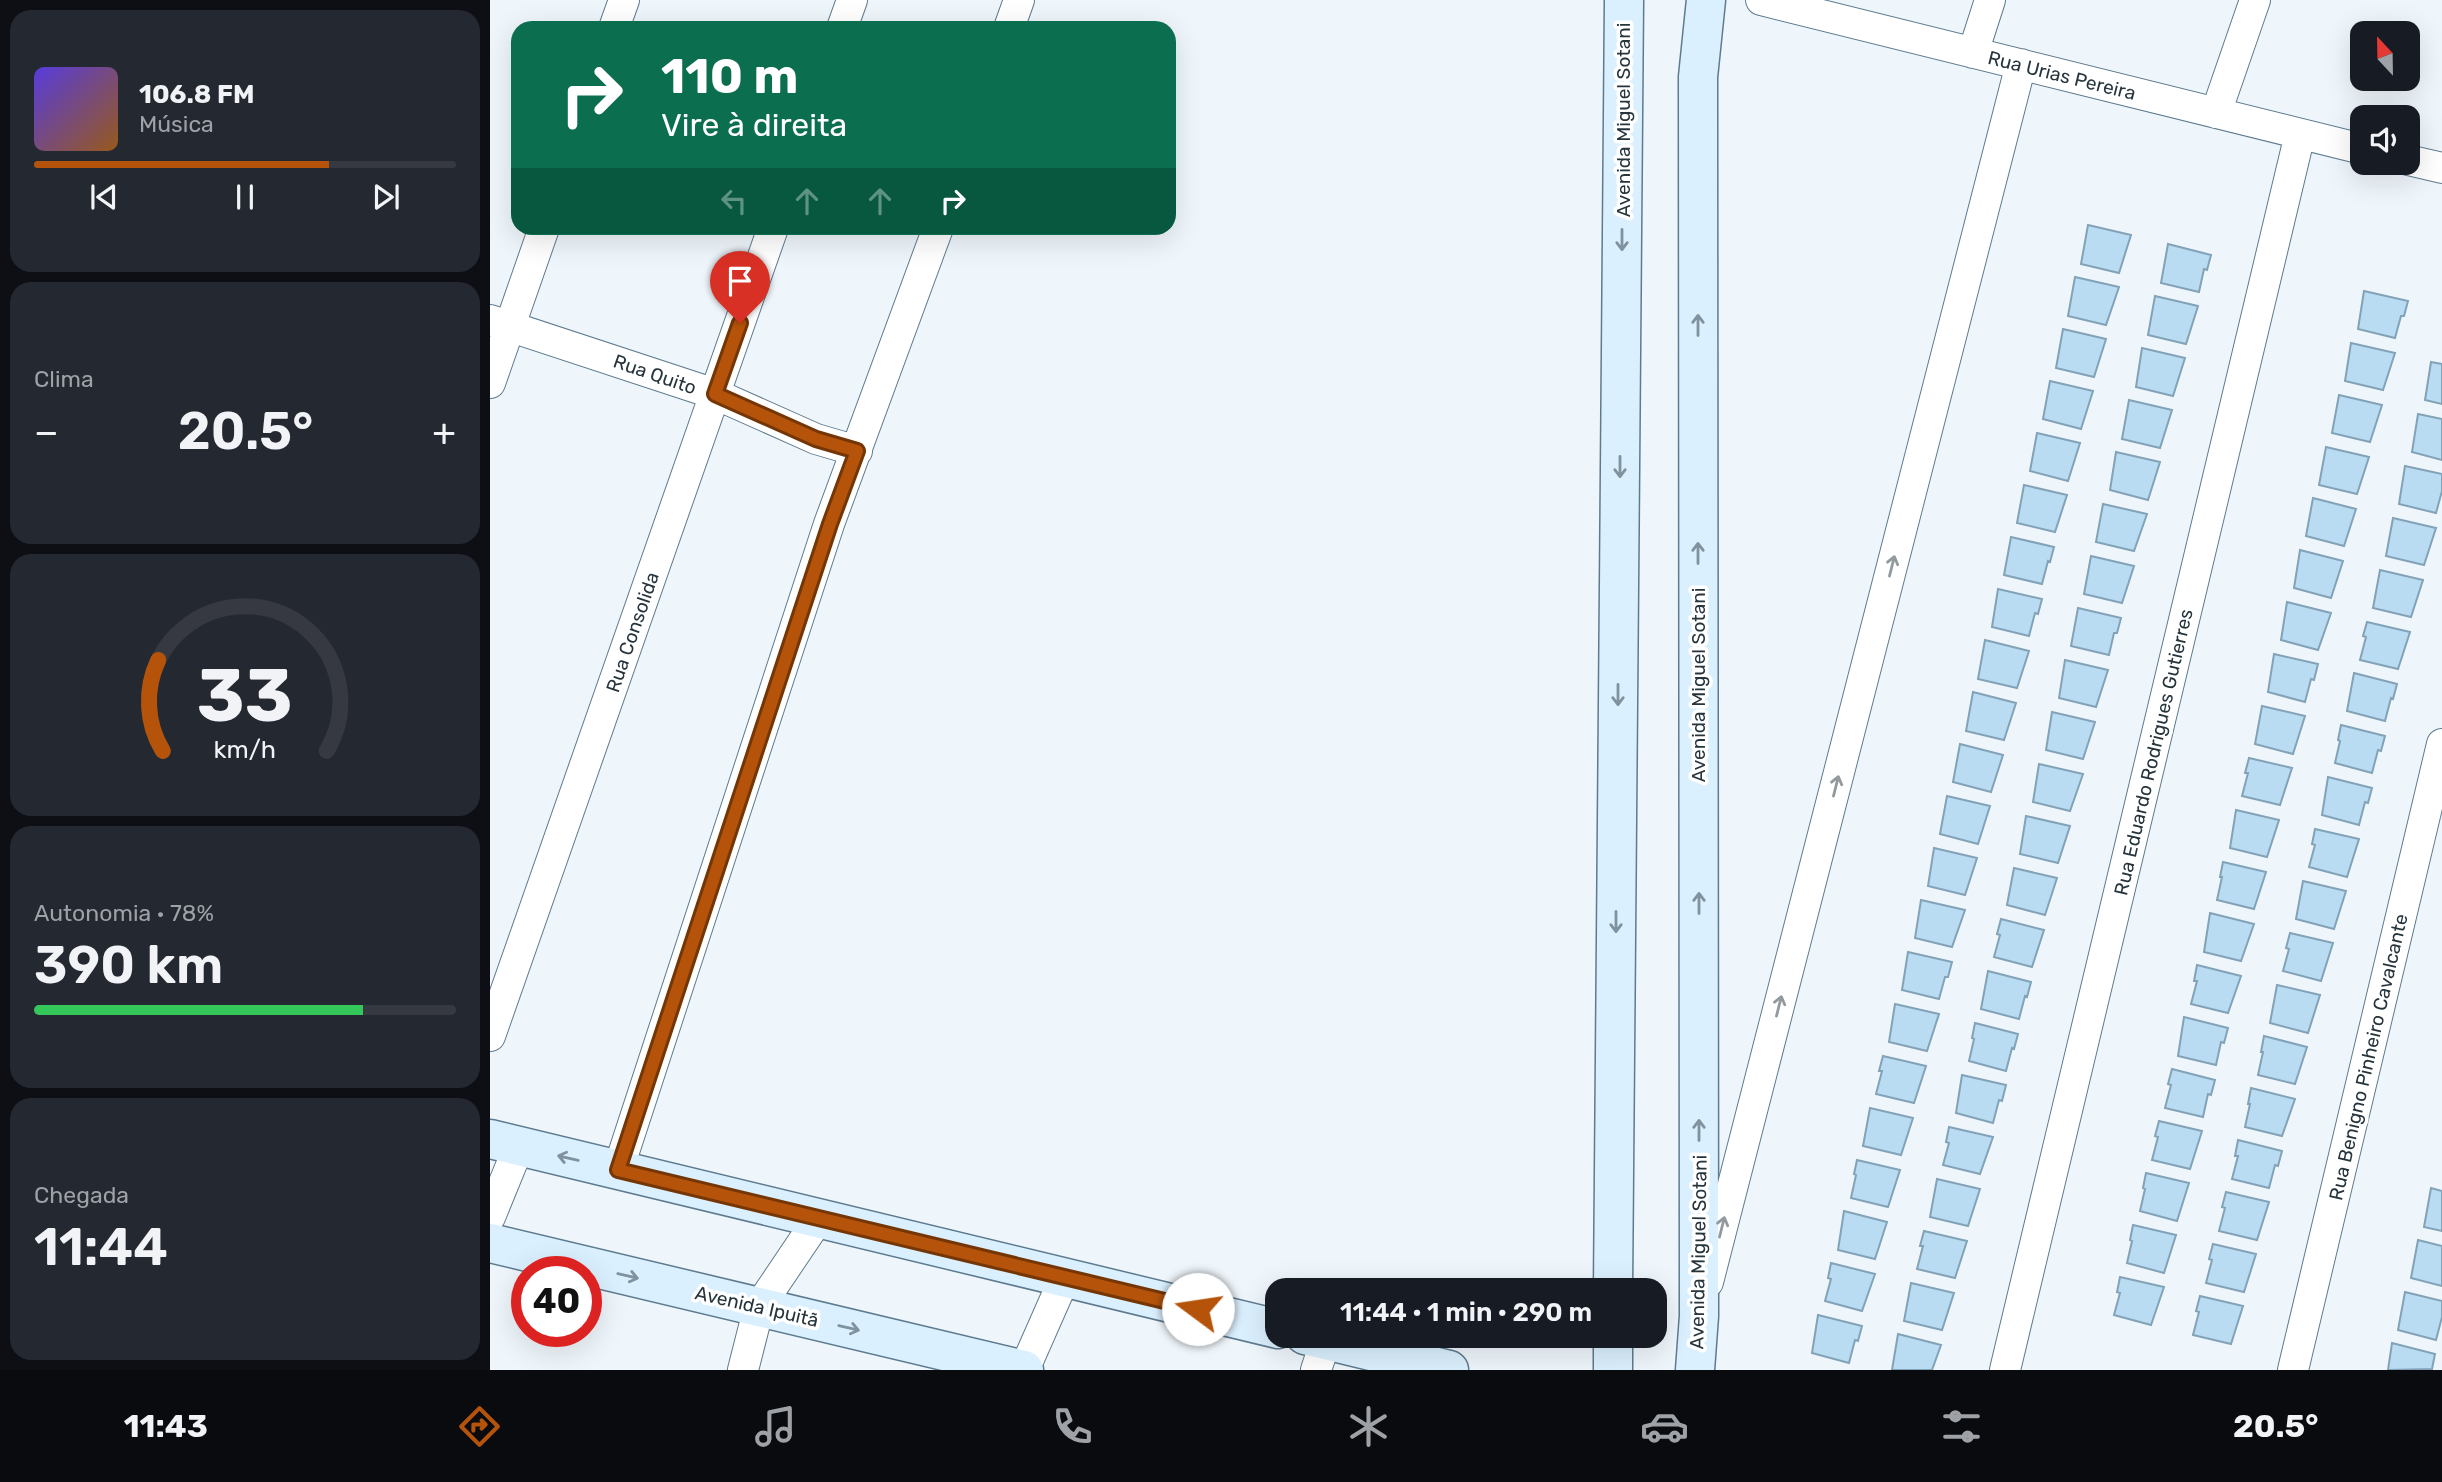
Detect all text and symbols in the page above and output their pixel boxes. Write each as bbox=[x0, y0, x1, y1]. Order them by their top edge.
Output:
north arrow bbox=[2350, 21, 2420, 91]
map controls bbox=[2350, 21, 2420, 175]
street label: Avenida Miguel Sotani bbox=[1612, 23, 1635, 217]
street label: Rua Urias Pereira bbox=[1986, 46, 2138, 105]
text: 110 m bbox=[661, 47, 798, 105]
icon: right bbox=[546, 49, 637, 140]
text: 106.8 FM bbox=[139, 79, 255, 110]
button: sound bbox=[2350, 105, 2420, 175]
text: Vire à direita bbox=[661, 106, 847, 144]
text: Música bbox=[139, 110, 214, 138]
icon: previous bbox=[85, 178, 123, 216]
icon: pause bbox=[226, 178, 264, 216]
icon: next bbox=[367, 178, 405, 216]
icon: left bbox=[715, 182, 753, 220]
icon: ahead bbox=[788, 182, 826, 220]
icon: ahead bbox=[861, 182, 899, 220]
icon: right bbox=[934, 182, 972, 220]
one-way arrow bbox=[1615, 228, 1629, 251]
pin bbox=[710, 251, 770, 323]
icon: arrive bbox=[721, 262, 759, 300]
one-way arrow bbox=[1691, 314, 1705, 337]
street label: Rua Quito bbox=[610, 350, 699, 399]
text: Clima bbox=[34, 365, 94, 393]
text: 20.5° bbox=[178, 400, 313, 462]
text: − bbox=[34, 409, 59, 455]
text: + bbox=[432, 409, 456, 455]
one-way arrow bbox=[1613, 455, 1627, 478]
one-way arrow bbox=[1691, 542, 1705, 565]
one-way arrow bbox=[1886, 555, 1899, 577]
street label: Rua Consolida bbox=[601, 569, 664, 695]
street label: Avenida Miguel Sotani bbox=[1687, 588, 1710, 782]
street label: Rua Eduardo Rodrigues Gutierres bbox=[2109, 607, 2198, 898]
text: 33 bbox=[197, 653, 293, 739]
one-way arrow bbox=[1611, 683, 1625, 706]
text: km/h bbox=[214, 735, 276, 764]
one-way arrow bbox=[1830, 775, 1843, 798]
one-way arrow bbox=[1692, 892, 1706, 915]
text: Autonomia · 78% bbox=[34, 899, 214, 927]
one-way arrow bbox=[1609, 910, 1623, 933]
street label: Rua Benigno Pinheiro Cavalcante bbox=[2324, 912, 2413, 1203]
text: 390 km bbox=[34, 934, 223, 996]
one-way arrow bbox=[1773, 995, 1786, 1018]
one-way arrow bbox=[1692, 1119, 1706, 1142]
one-way arrow bbox=[557, 1151, 580, 1164]
street label: Avenida Miguel Sotani bbox=[1685, 1155, 1712, 1349]
text: Chegada bbox=[34, 1181, 129, 1209]
text: 11:44 bbox=[34, 1216, 168, 1278]
one-way arrow bbox=[1716, 1216, 1729, 1238]
speed limit sign: 40 bbox=[511, 1256, 602, 1347]
one-way arrow bbox=[616, 1269, 639, 1283]
position arrow bbox=[1161, 1272, 1235, 1346]
street label: Avenida Ipuitã bbox=[693, 1281, 821, 1332]
text: 11:44 · 1 min · 290 m bbox=[1340, 1297, 1592, 1328]
one-way arrow bbox=[837, 1322, 860, 1336]
icon: directions bbox=[455, 1402, 504, 1451]
icon: music bbox=[751, 1402, 800, 1451]
icon: phone bbox=[1048, 1402, 1097, 1451]
icon: climate bbox=[1344, 1402, 1393, 1451]
icon: car bbox=[1640, 1402, 1689, 1451]
icon: filters bbox=[1937, 1402, 1986, 1451]
text: 11:43 bbox=[124, 1407, 208, 1445]
text: 20.5° bbox=[2233, 1407, 2318, 1445]

